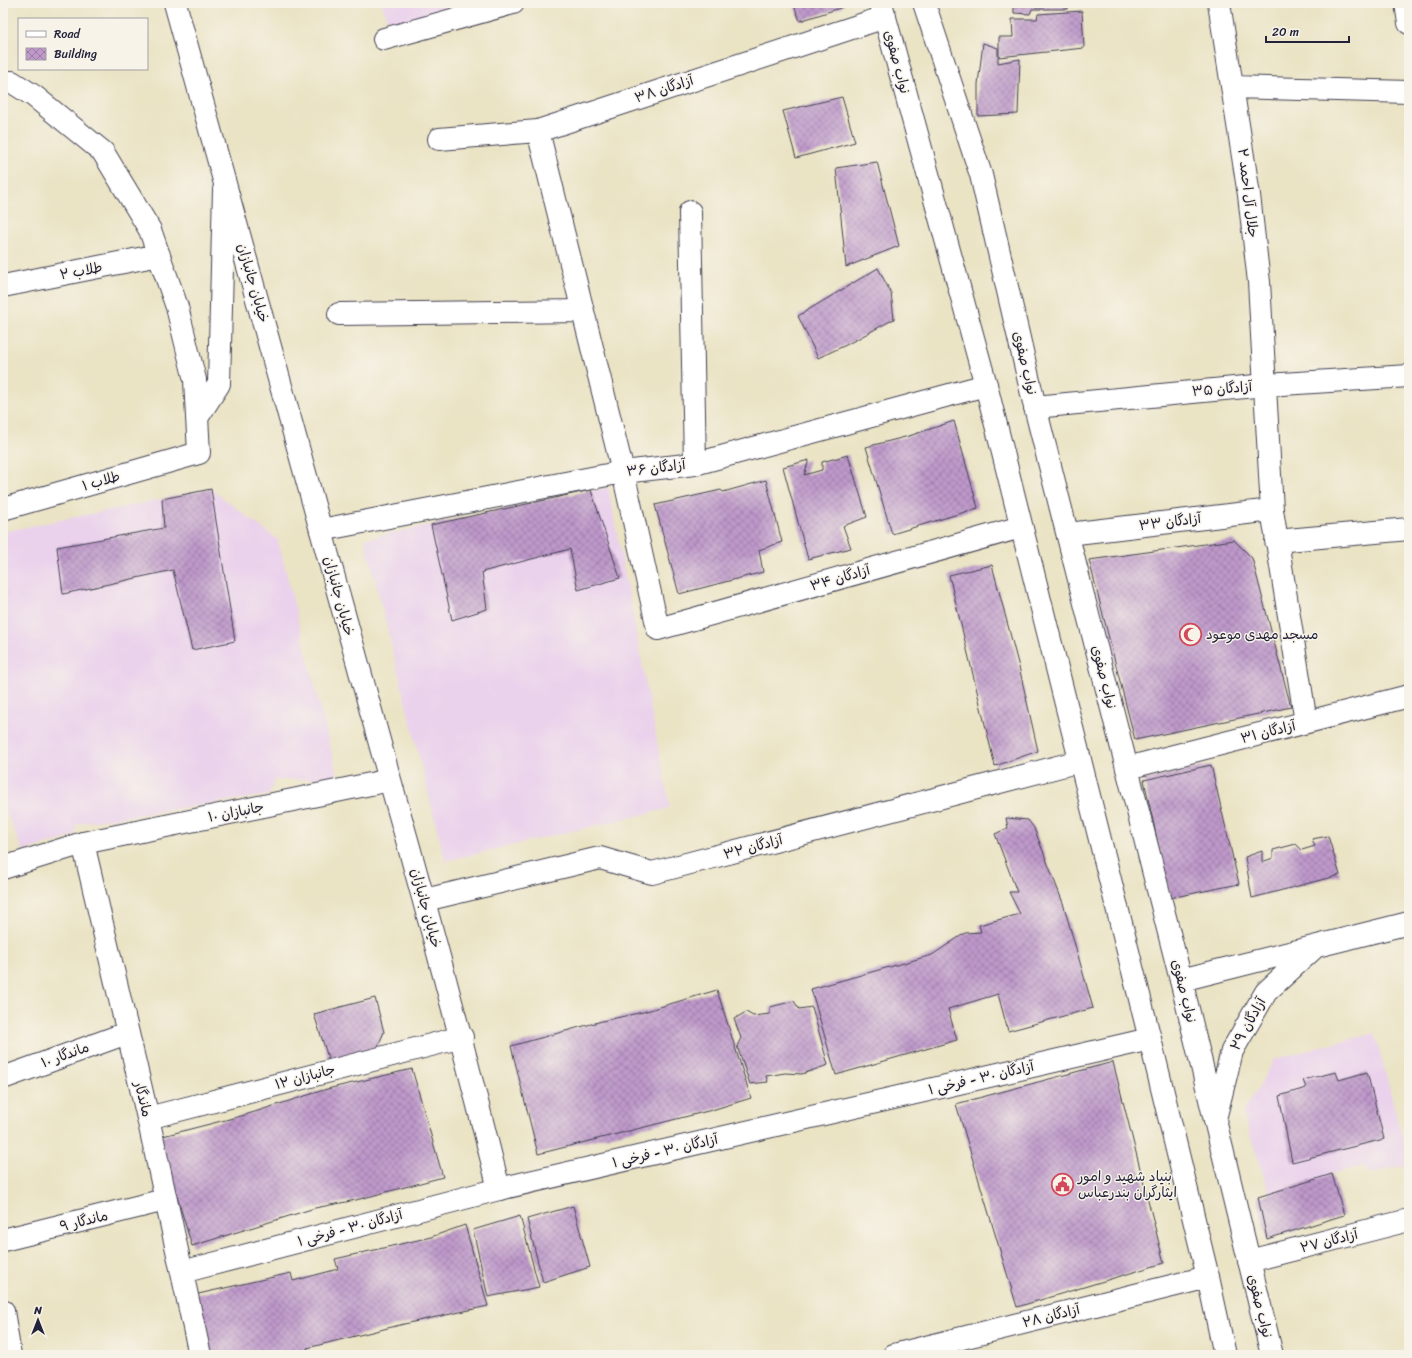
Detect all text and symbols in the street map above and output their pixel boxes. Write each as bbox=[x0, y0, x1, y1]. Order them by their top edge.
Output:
legend bbox=[18, 18, 148, 70]
scale bar bbox=[1266, 18, 1349, 44]
text: 20 m bbox=[1272, 21, 1299, 43]
text: Road bbox=[54, 23, 81, 45]
street label: نواب صفوی bbox=[877, 27, 917, 97]
text: Building bbox=[54, 43, 97, 65]
street label: آزادگان ۳۸ bbox=[631, 68, 697, 110]
street label: جلال آل احمد ۲ bbox=[1230, 147, 1266, 239]
street label: خیابان جانبازان bbox=[230, 240, 276, 326]
street label: طلاب ۲ bbox=[58, 255, 104, 287]
street label: نواب صفوی bbox=[1006, 329, 1044, 397]
street label: آزادگان ۳۵ bbox=[1191, 374, 1254, 404]
street label: آزادگان ۳۶ bbox=[625, 452, 688, 484]
street label: طلاب ۱ bbox=[79, 464, 123, 498]
street label: آزادگان ۳۳ bbox=[1138, 506, 1203, 538]
street label: خیابان جانبازان bbox=[316, 553, 362, 639]
street label: آزادگان ۳۴ bbox=[807, 557, 873, 598]
mosque icon: مسجد مهدی موعود bbox=[1177, 621, 1203, 647]
place label: مسجد مهدی موعود bbox=[1206, 622, 1318, 647]
street label: نواب صفوی bbox=[1084, 643, 1124, 711]
street label: آزادگان ۳۱ bbox=[1238, 713, 1299, 751]
street label: جانبازان ۱۰ bbox=[206, 794, 266, 830]
street label: آزادگان ۳۲ bbox=[721, 827, 786, 867]
street label: خیابان جانبازان bbox=[403, 865, 449, 951]
street label: نواب صفوی bbox=[1164, 957, 1204, 1025]
street label: آزادگان ۲۹ bbox=[1223, 992, 1273, 1055]
street label: ماندگار ۱۰ bbox=[37, 1035, 93, 1075]
street label: آزادگان ۳۰ - فرخی ۱ bbox=[926, 1054, 1037, 1102]
street label: جانبازان ۱۲ bbox=[272, 1057, 338, 1097]
street label: ماندگار bbox=[126, 1077, 160, 1120]
street label: آزادگان ۳۰ - فرخی ۱ bbox=[610, 1127, 721, 1175]
place label: بنیاد شهید و امور ایثارگران بندرعباس bbox=[1077, 1164, 1177, 1205]
public building icon: بنیاد شهید و امور ایثارگران بندرعباس bbox=[1049, 1171, 1075, 1197]
street label: آزادگان ۳۰ - فرخی ۱ bbox=[295, 1202, 406, 1254]
street label: ماندگار ۹ bbox=[57, 1203, 111, 1239]
street label: آزادگان ۲۷ bbox=[1297, 1222, 1361, 1260]
street label: نواب صفوی bbox=[1240, 1272, 1280, 1340]
street label: آزادگان ۲۸ bbox=[1020, 1297, 1083, 1335]
north arrow bbox=[18, 1300, 58, 1340]
text: N bbox=[33, 1301, 42, 1320]

